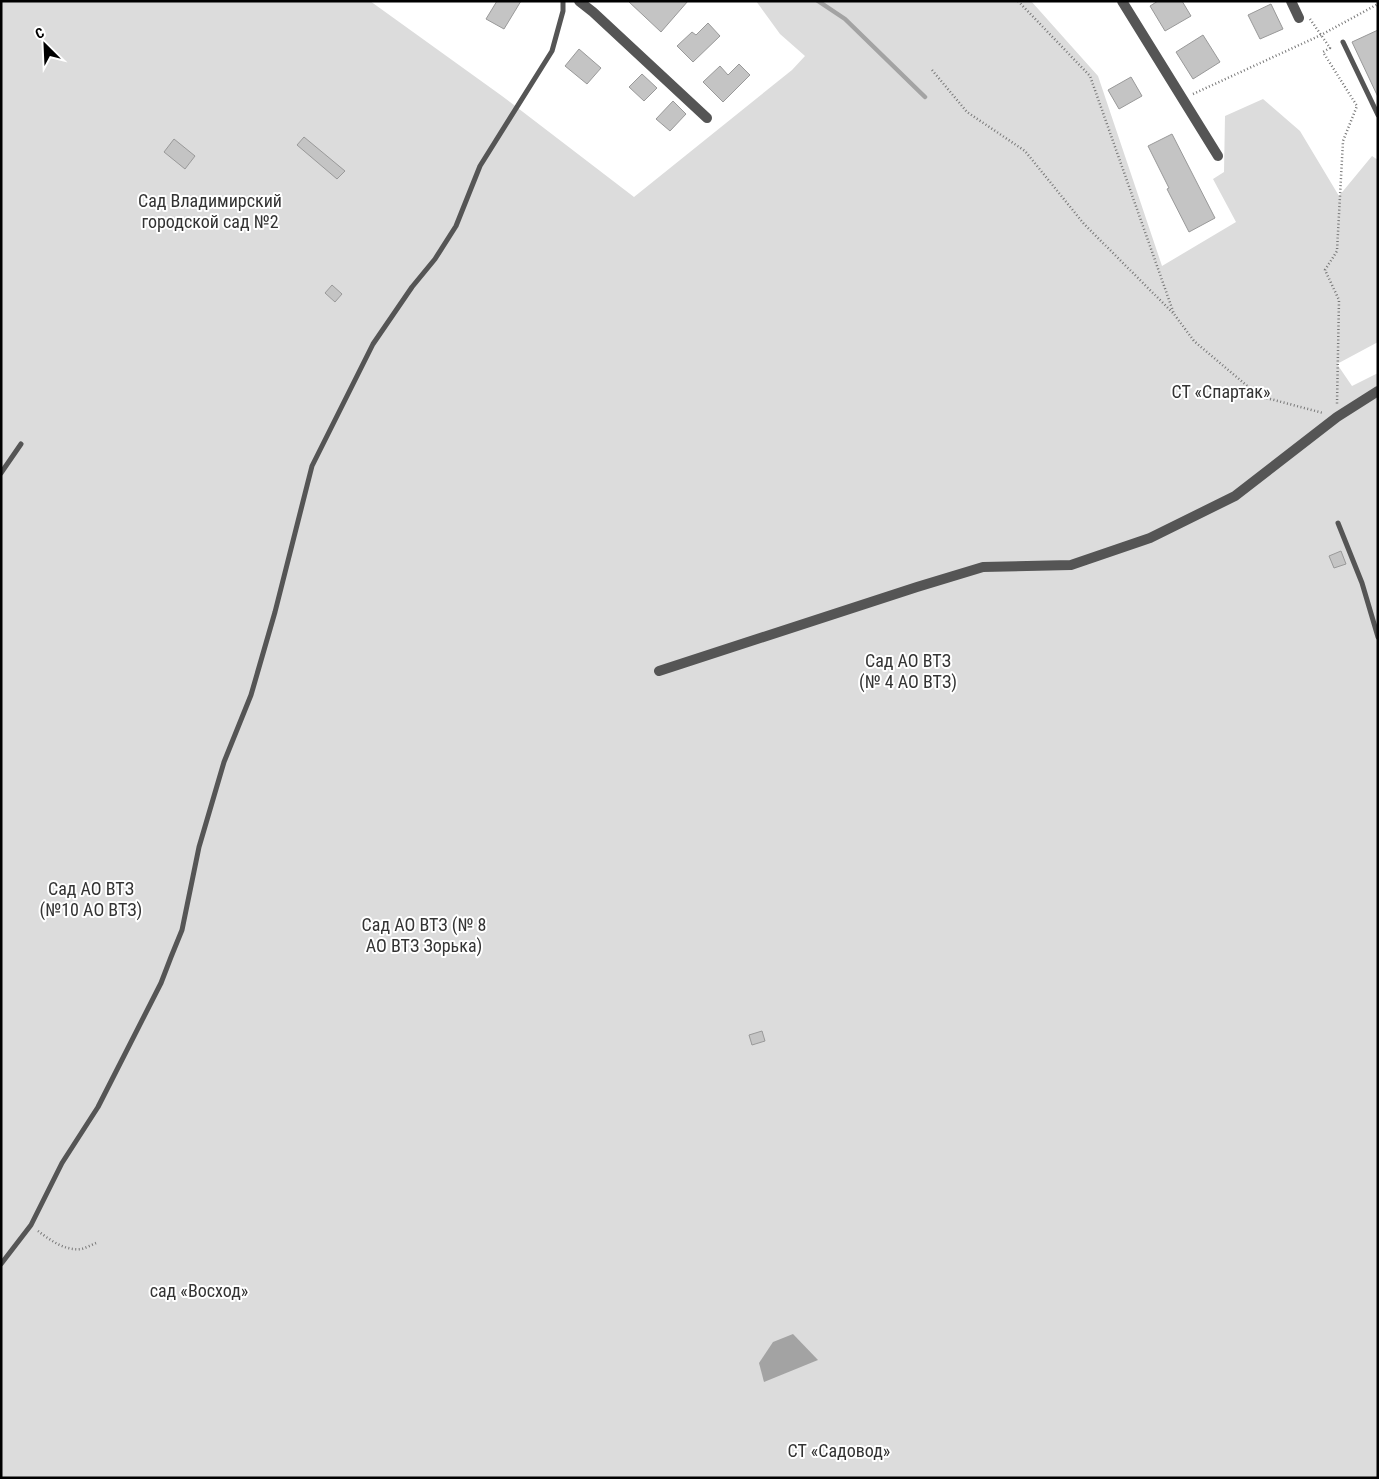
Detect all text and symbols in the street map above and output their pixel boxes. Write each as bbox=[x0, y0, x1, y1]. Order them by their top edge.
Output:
north arrow bbox=[20, 20, 70, 70]
text: С bbox=[33, 24, 47, 42]
park label: Сад Владимирский городской сад №2 bbox=[138, 190, 282, 232]
park label: СТ «Спартак» bbox=[1171, 381, 1271, 402]
park label: Сад АО ВТЗ (№ 4 АО ВТЗ) bbox=[859, 650, 957, 693]
park label: Сад АО ВТЗ (№10 АО ВТЗ) bbox=[40, 878, 142, 921]
park label: Сад АО ВТЗ (№ 8 АО ВТЗ Зорька) bbox=[362, 914, 486, 957]
park label: сад «Восход» bbox=[150, 1280, 248, 1301]
park label: СТ «Садовод» bbox=[788, 1440, 890, 1461]

